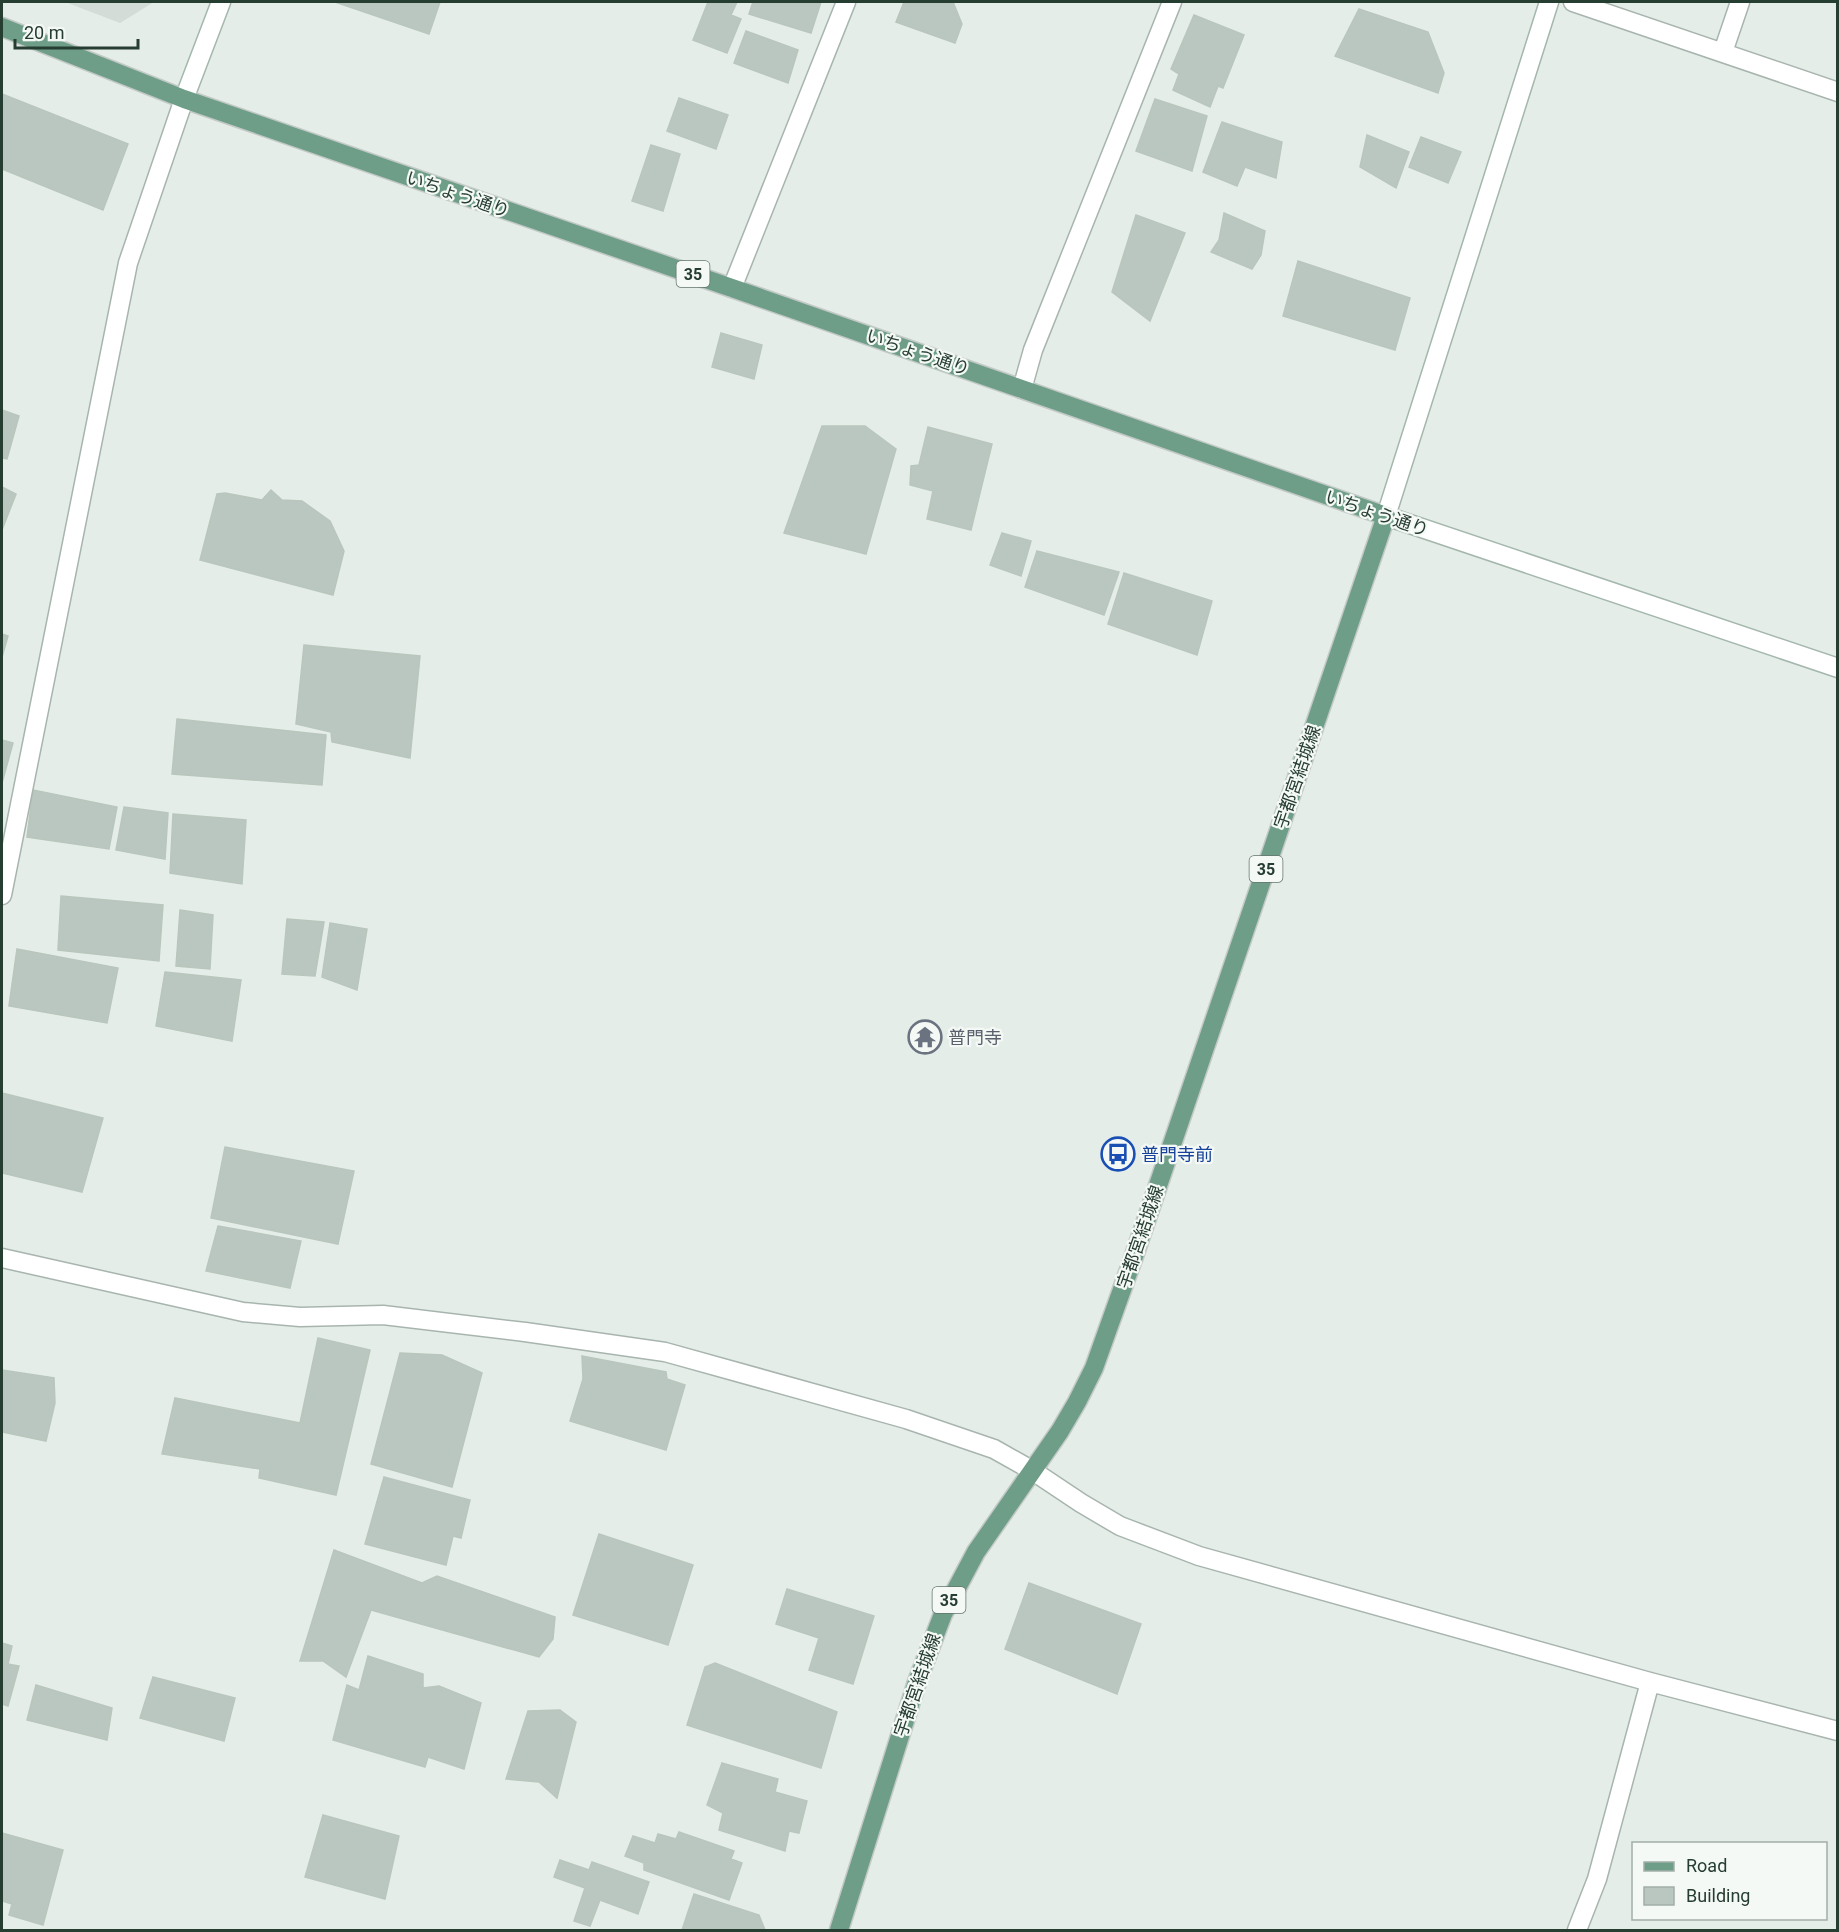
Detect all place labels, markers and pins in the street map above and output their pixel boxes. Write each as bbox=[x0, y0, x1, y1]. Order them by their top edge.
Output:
temple icon: 普門寺 bbox=[907, 1019, 943, 1055]
place label: 普門寺 bbox=[948, 1027, 1002, 1048]
bus stop icon: 普門寺前 bbox=[1100, 1136, 1136, 1172]
place label: 普門寺前 bbox=[1141, 1144, 1213, 1165]

